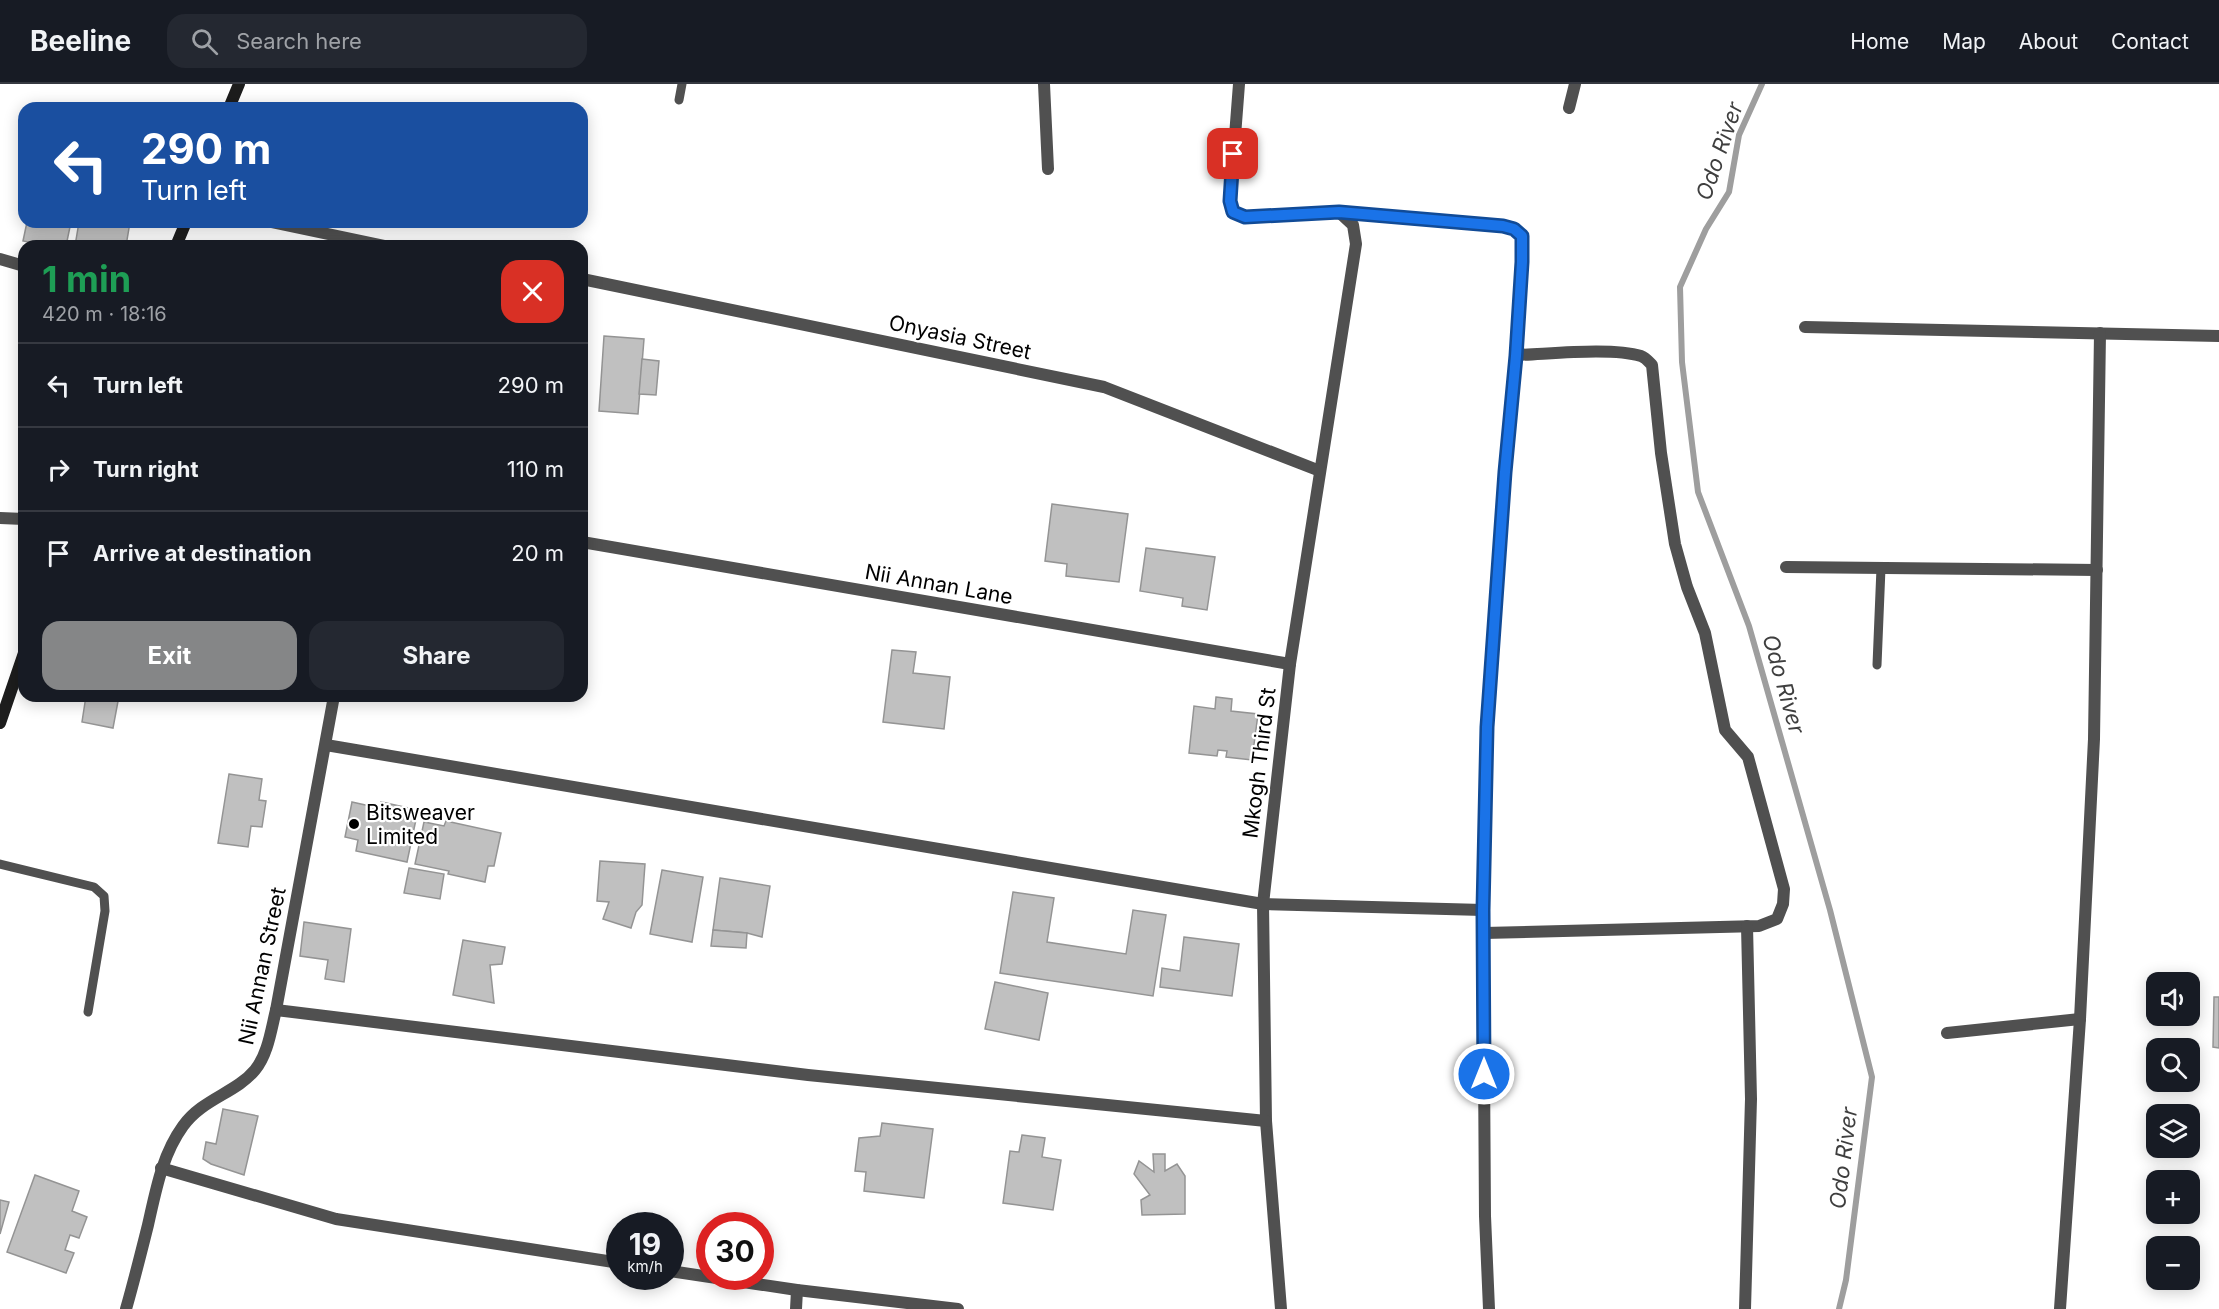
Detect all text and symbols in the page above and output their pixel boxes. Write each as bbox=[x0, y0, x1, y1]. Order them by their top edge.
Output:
search box bbox=[167, 14, 587, 68]
text: Beeline bbox=[30, 24, 131, 58]
icon: search bbox=[188, 25, 221, 58]
text: Search here bbox=[236, 28, 362, 54]
text: Home bbox=[1850, 29, 1909, 54]
text: Map bbox=[1942, 29, 1986, 54]
text: About bbox=[2019, 29, 2078, 54]
text: Contact bbox=[2111, 29, 2189, 54]
water label: Odo River bbox=[1690, 98, 1748, 203]
text: 290 m bbox=[141, 123, 271, 174]
icon: left bbox=[42, 126, 120, 204]
pin bbox=[1207, 128, 1258, 179]
icon: arrive bbox=[1216, 137, 1249, 170]
text: Turn left bbox=[141, 174, 247, 207]
text: 1 min bbox=[42, 257, 131, 301]
button: close bbox=[501, 260, 564, 323]
text: 420 m · 18:16 bbox=[42, 302, 167, 326]
street label: Onyasia Street bbox=[887, 310, 1034, 364]
icon: left bbox=[42, 369, 75, 402]
text: Turn left bbox=[93, 372, 183, 398]
text: 290 m bbox=[498, 372, 564, 398]
icon: right bbox=[42, 453, 75, 486]
text: Turn right bbox=[93, 456, 199, 482]
text: 110 m bbox=[507, 456, 564, 482]
icon: arrive bbox=[42, 537, 75, 570]
text: Arrive at destination bbox=[93, 540, 312, 566]
text: 20 m bbox=[511, 540, 564, 566]
street label: Nii Annan Lane bbox=[863, 559, 1015, 609]
button: Exit bbox=[42, 621, 297, 690]
button: Share bbox=[309, 621, 564, 690]
water label: Odo River bbox=[1757, 631, 1811, 737]
street label: Mkogh Third St bbox=[1237, 686, 1281, 840]
place label: Bitsweaver Limited bbox=[366, 800, 475, 849]
marker: Bitsweaver Limited bbox=[347, 817, 361, 831]
street label: Nii Annan Street bbox=[233, 885, 291, 1047]
map controls bbox=[2146, 972, 2200, 1290]
button: sound bbox=[2146, 972, 2200, 1026]
button: search bbox=[2146, 1038, 2200, 1092]
position arrow bbox=[1452, 1042, 1516, 1106]
button: layers bbox=[2146, 1104, 2200, 1158]
water label: Odo River bbox=[1824, 1105, 1862, 1210]
button: + bbox=[2146, 1170, 2200, 1224]
speed limit sign: 30 bbox=[696, 1212, 774, 1290]
text: 19 bbox=[629, 1226, 661, 1262]
button: − bbox=[2146, 1236, 2200, 1290]
text: km/h bbox=[627, 1257, 663, 1276]

